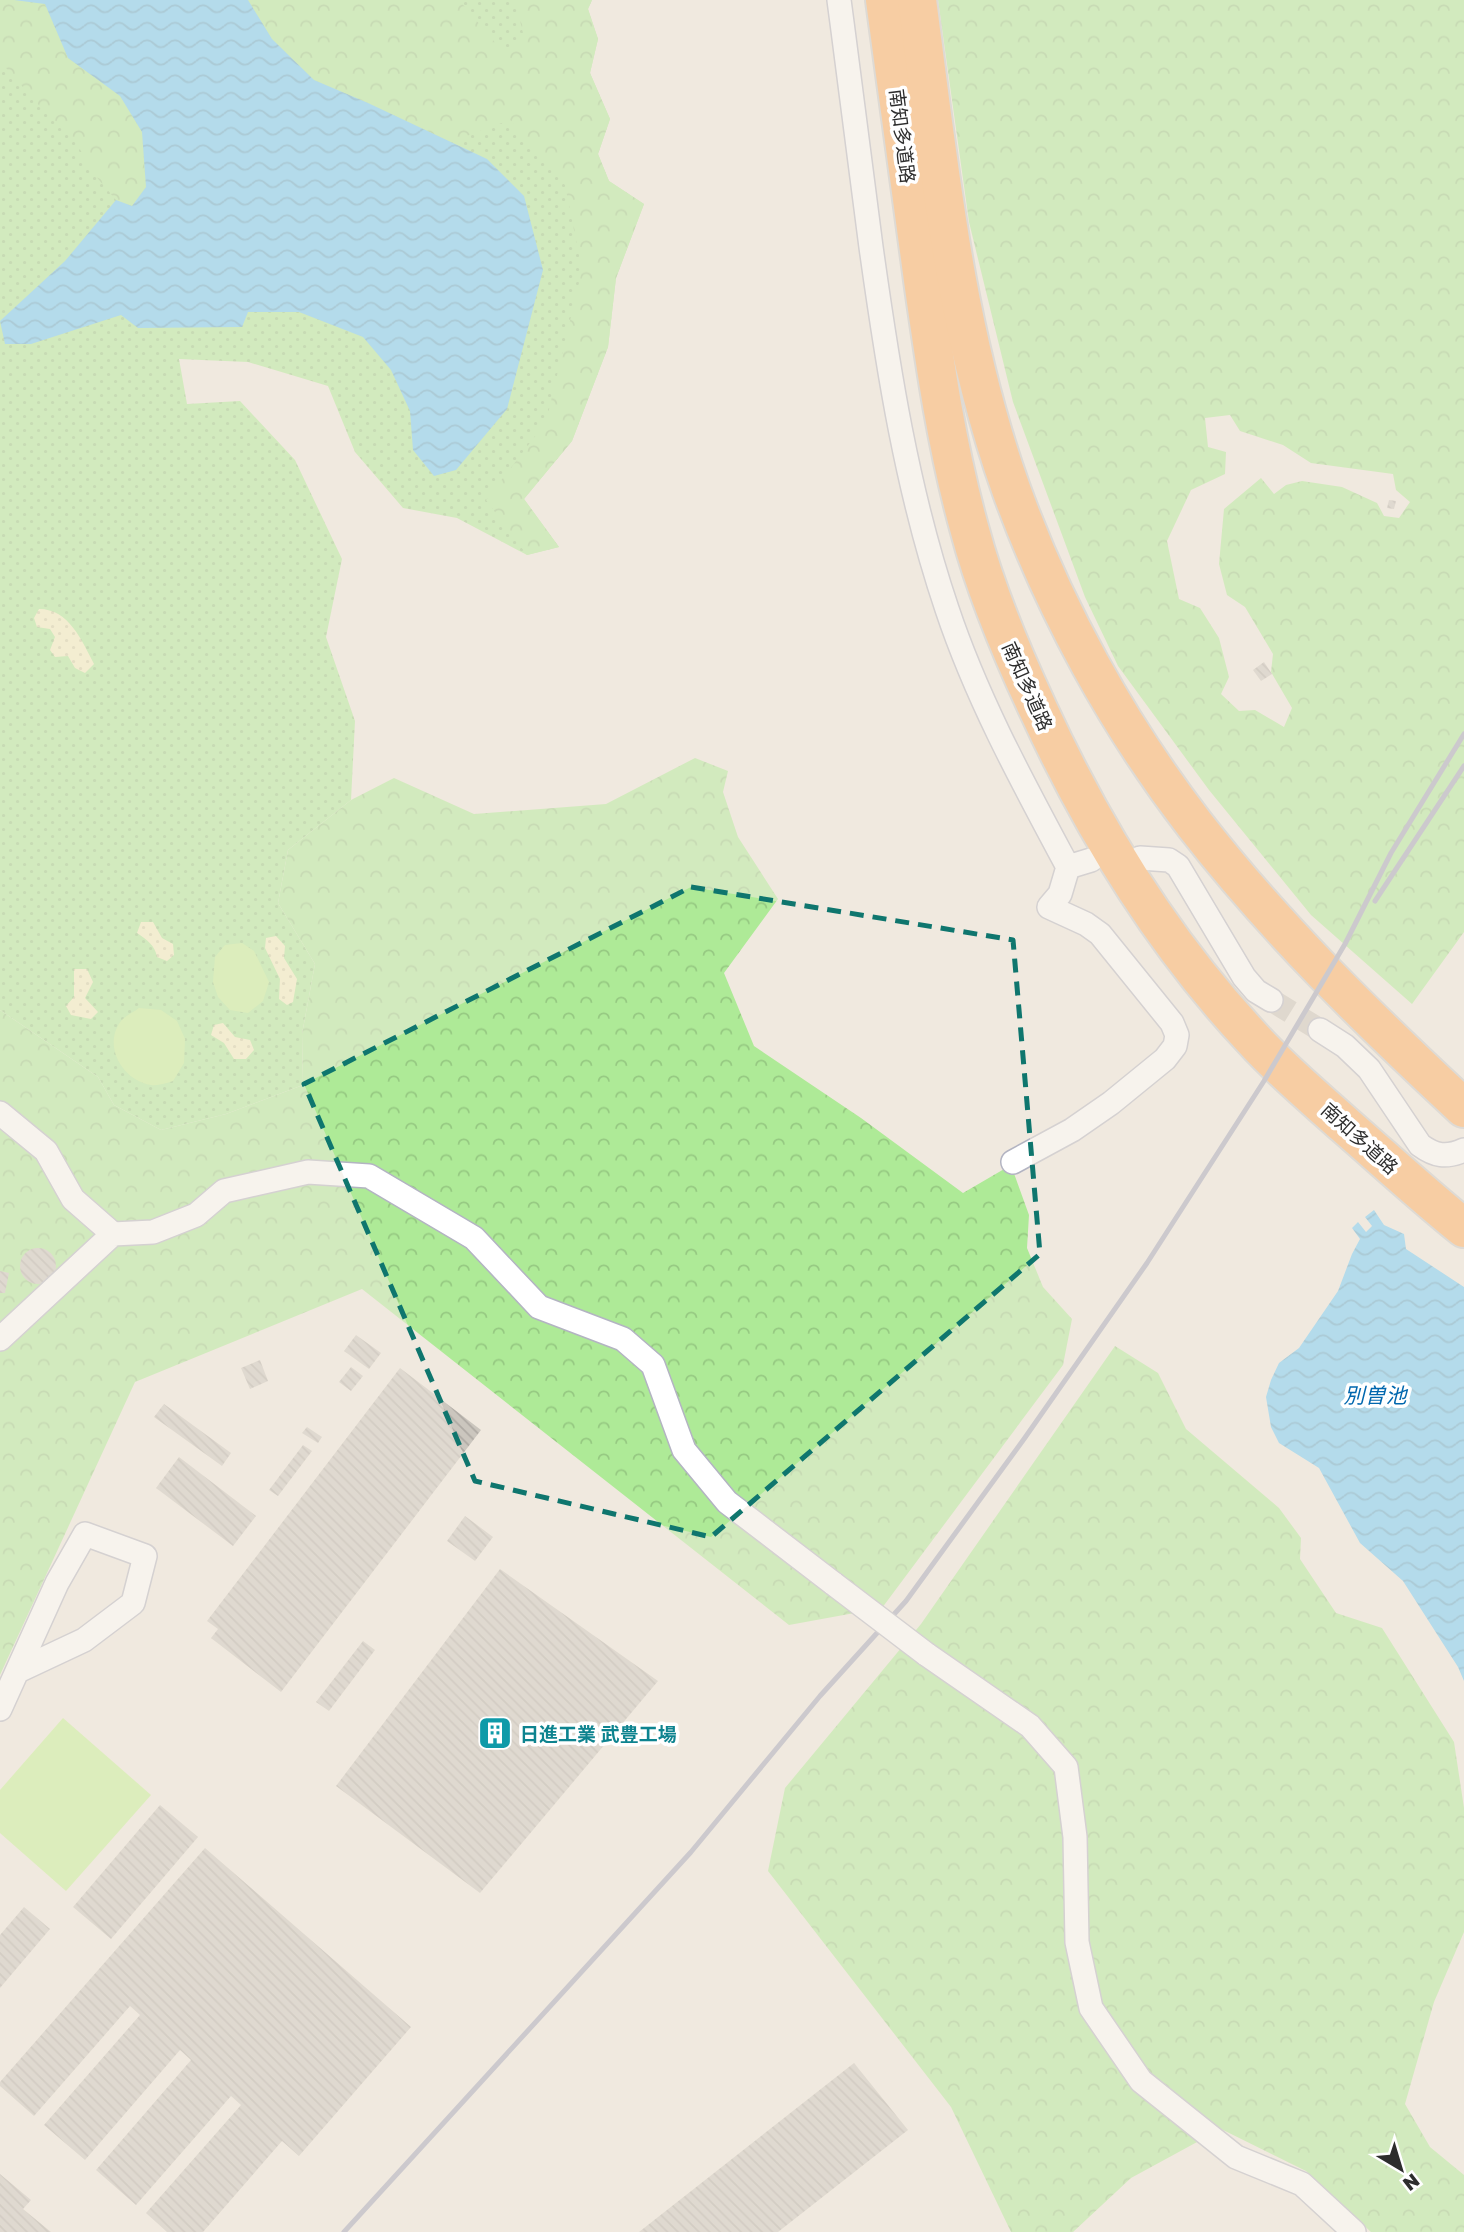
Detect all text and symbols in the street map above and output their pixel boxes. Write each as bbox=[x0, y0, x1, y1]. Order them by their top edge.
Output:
street label: 南知多道路 bbox=[886, 87, 920, 185]
street label: 南知多道路 bbox=[998, 638, 1058, 734]
street label: 南知多道路 bbox=[1317, 1098, 1403, 1178]
water label: 別曽池 bbox=[1344, 1382, 1408, 1408]
building icon: 日進工業 武豊工場 bbox=[476, 1714, 514, 1752]
place label: 日進工業 武豊工場 bbox=[520, 1722, 677, 1745]
north arrow bbox=[1366, 2134, 1436, 2204]
text: N bbox=[1399, 2169, 1425, 2196]

